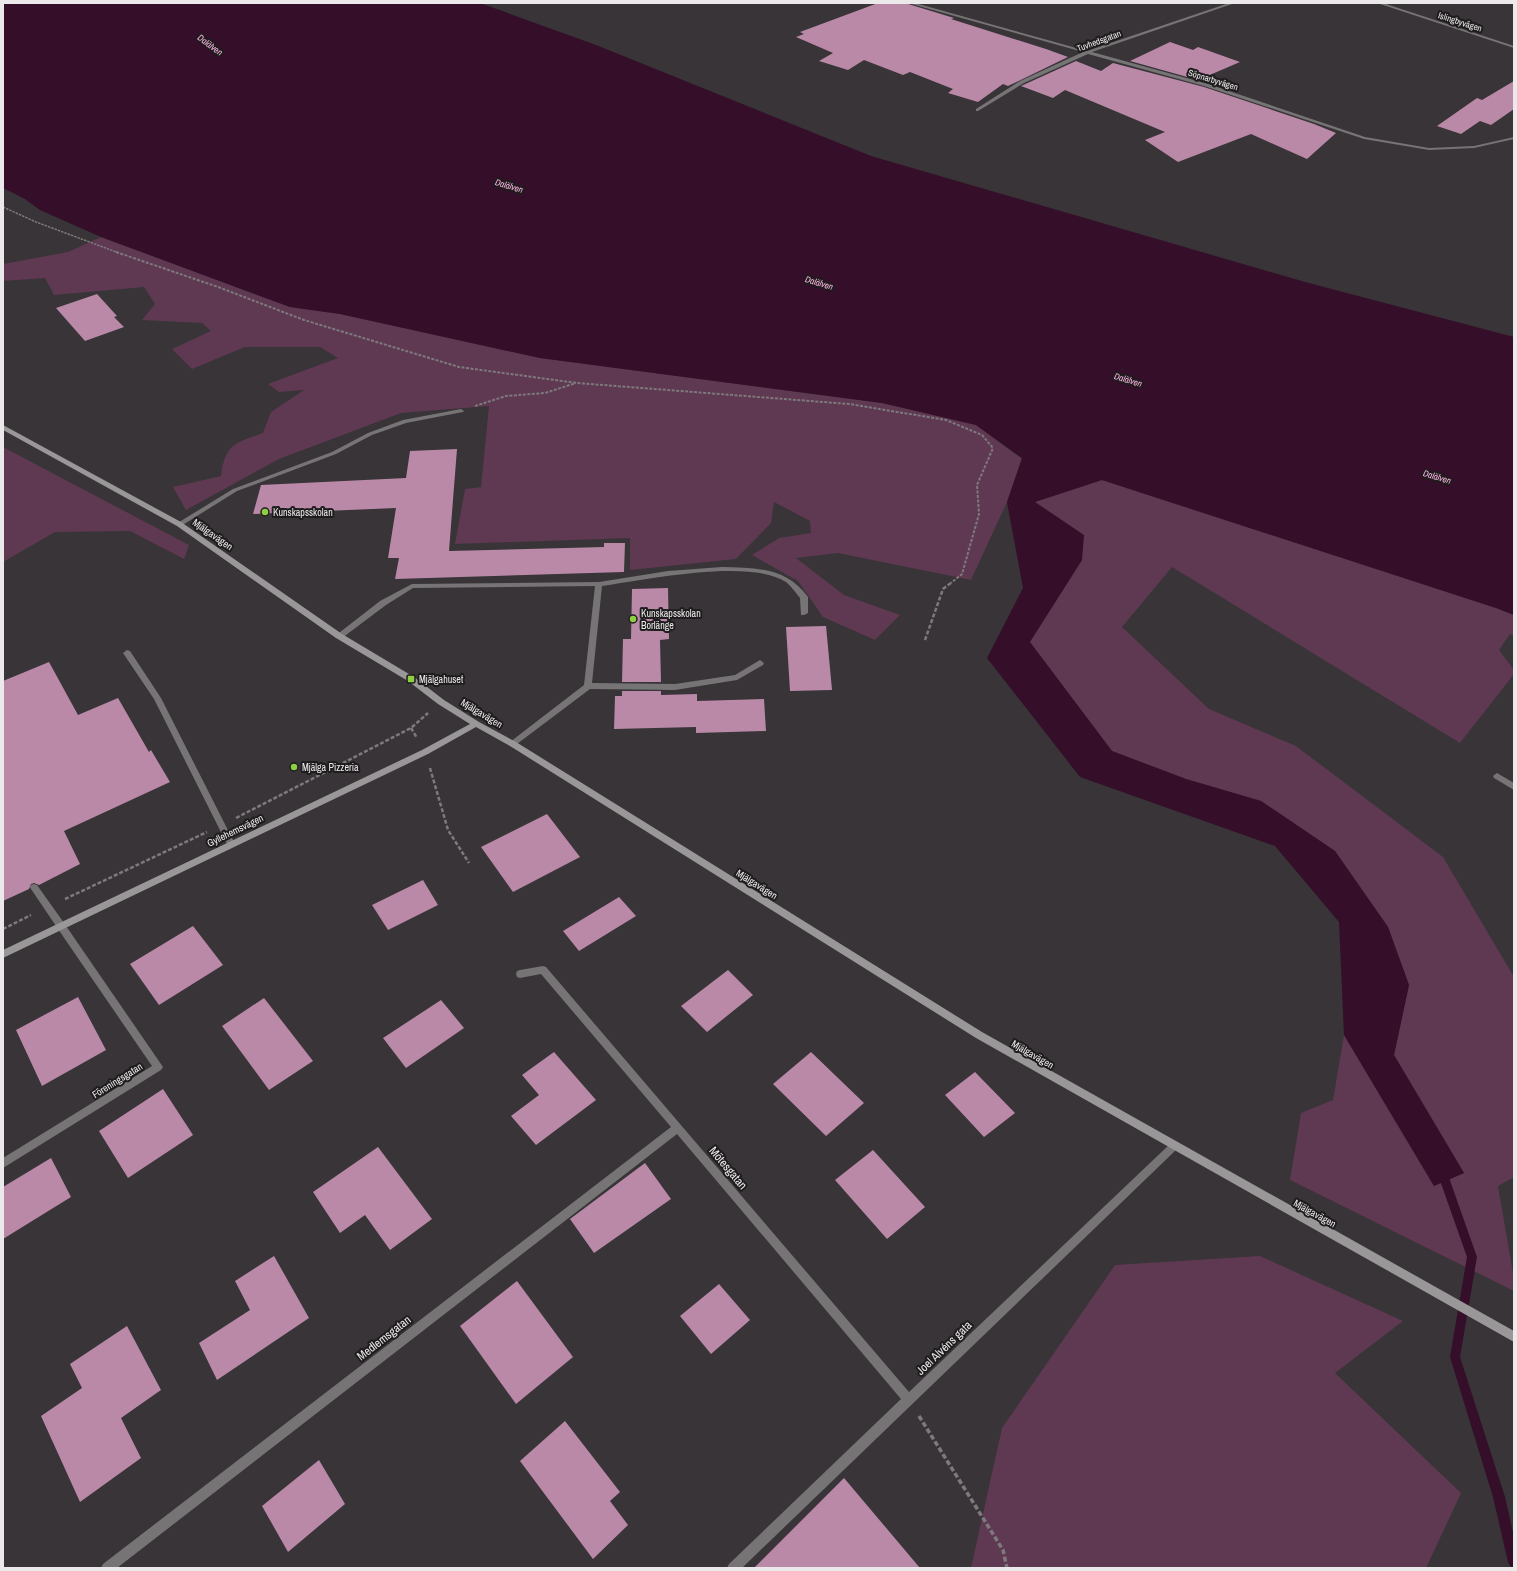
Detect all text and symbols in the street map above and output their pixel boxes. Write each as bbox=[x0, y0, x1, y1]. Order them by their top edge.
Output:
street label: Islingbyvägen bbox=[1436, 9, 1484, 35]
street label: Tuvhedsgatan bbox=[1075, 27, 1123, 55]
water label: Dalälven bbox=[195, 32, 225, 58]
street label: Söpnarbyvägen bbox=[1187, 67, 1239, 93]
water label: Dalälven bbox=[494, 176, 524, 196]
water label: Dalälven bbox=[804, 273, 834, 293]
water label: Dalälven bbox=[1113, 370, 1143, 390]
water label: Dalälven bbox=[1422, 467, 1452, 487]
place label: Kunskapsskolan bbox=[273, 506, 333, 519]
marker: Kunskapsskolan bbox=[260, 507, 270, 517]
street label: Mjälgavägen bbox=[190, 516, 235, 553]
place label: Kunskapsskolan Borlänge bbox=[641, 607, 701, 632]
marker: Kunskapsskolan Borlänge bbox=[628, 614, 638, 624]
place label: Mjälgahuset bbox=[419, 673, 464, 686]
marker: Mjälgahuset bbox=[406, 674, 416, 684]
street label: Mjälgavägen bbox=[458, 696, 505, 731]
place label: Mjälga Pizzeria bbox=[302, 761, 359, 774]
marker: Mjälga Pizzeria bbox=[289, 762, 299, 772]
street label: Gyllehemsvägen bbox=[205, 811, 266, 850]
street label: Mjälgavägen bbox=[734, 867, 780, 902]
street label: Mjälgavägen bbox=[1009, 1037, 1056, 1072]
street label: Föreningsgatan bbox=[90, 1060, 145, 1101]
street label: Mötesgatan bbox=[705, 1143, 751, 1193]
street label: Mjälgavägen bbox=[1291, 1196, 1338, 1230]
street label: Medlemsgatan bbox=[354, 1312, 414, 1364]
street label: Joel Alvéns gata bbox=[913, 1317, 976, 1379]

